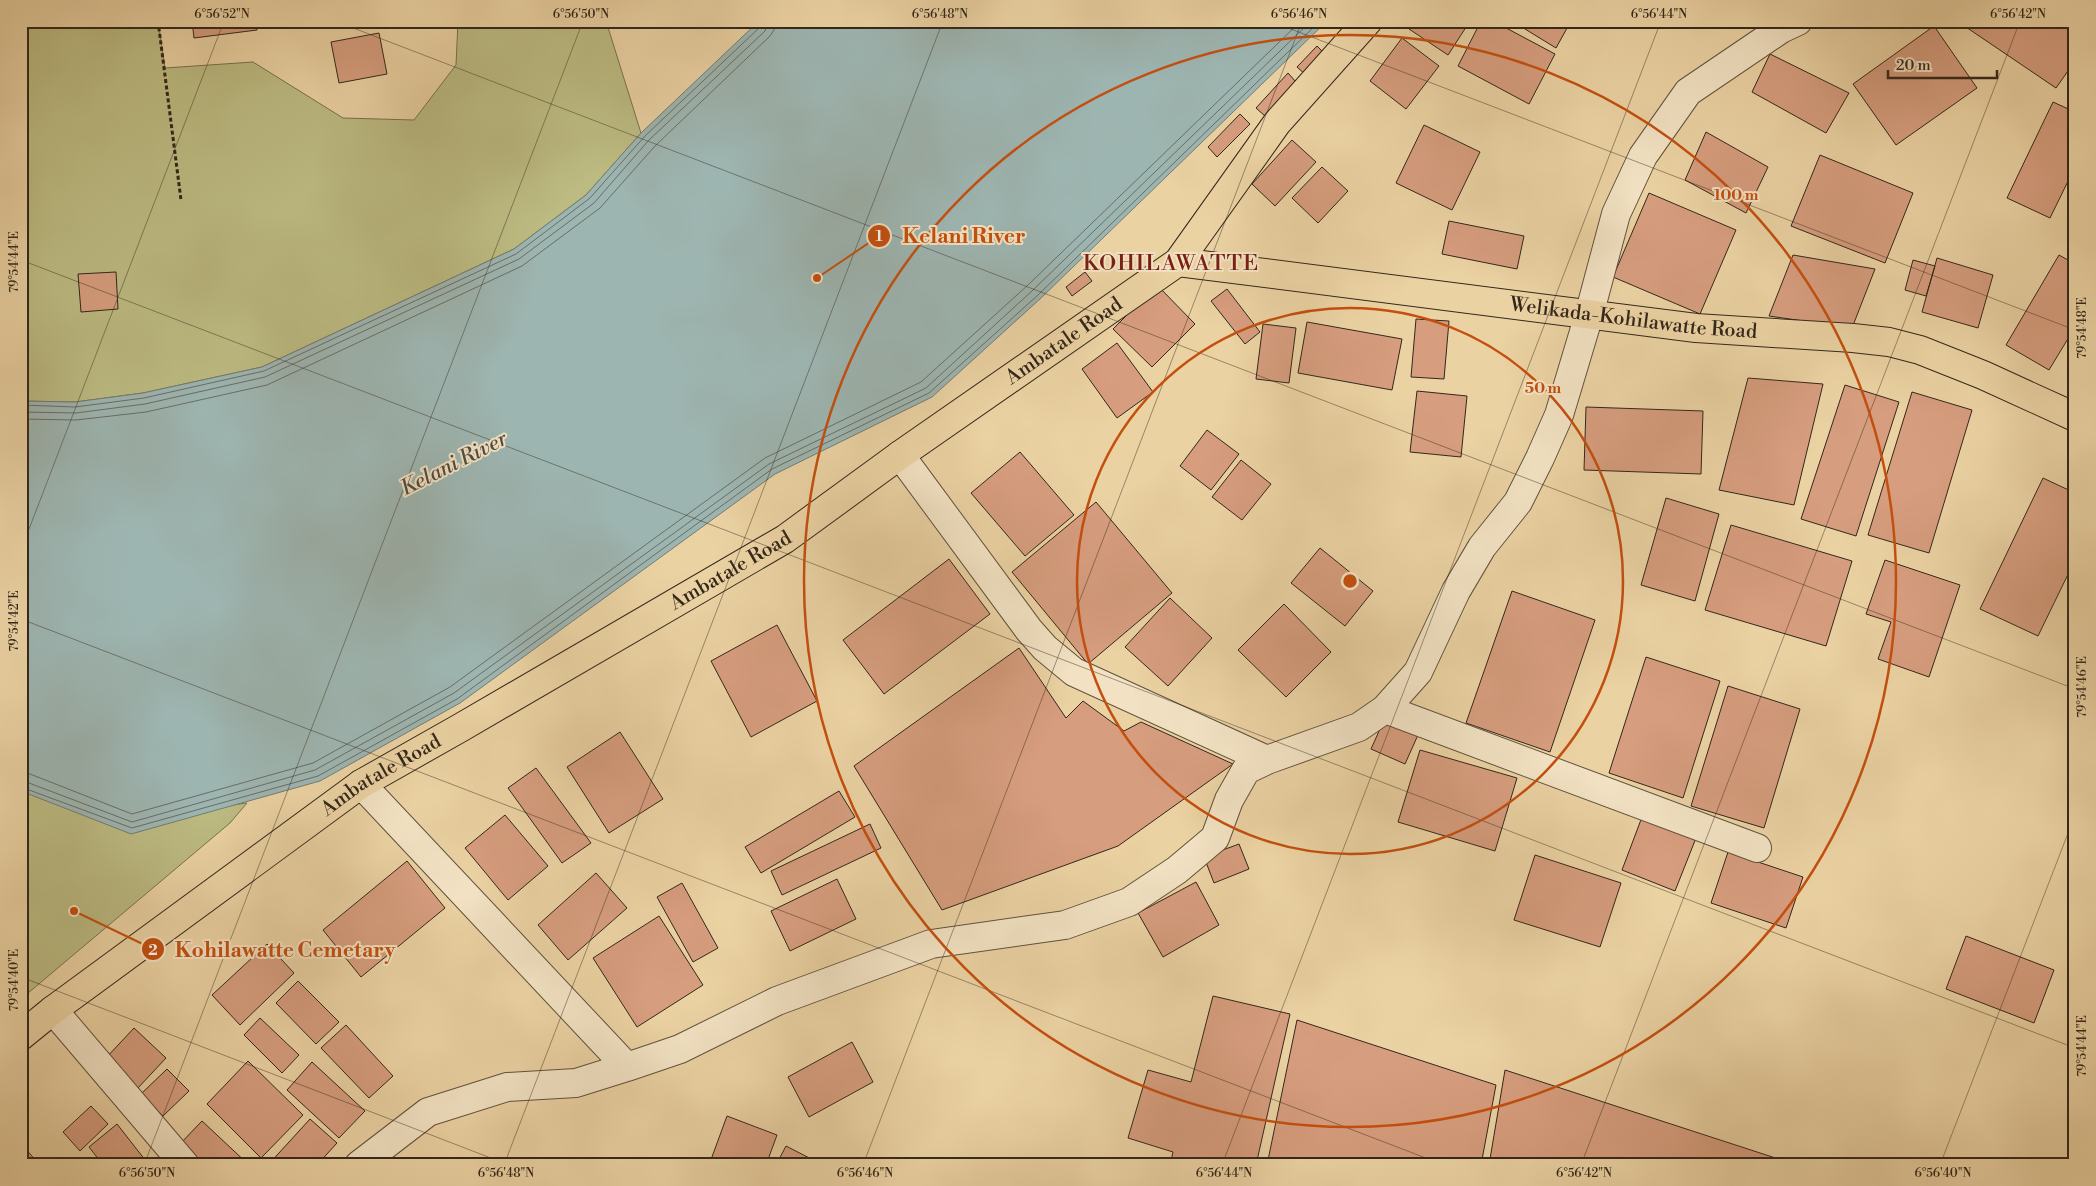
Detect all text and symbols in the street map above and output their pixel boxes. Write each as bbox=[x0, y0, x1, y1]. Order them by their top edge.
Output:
text: 6°56'52"N bbox=[194, 7, 250, 22]
text: 6°56'50"N bbox=[553, 7, 609, 22]
text: 6°56'48"N bbox=[912, 7, 968, 22]
text: 6°56'46"N bbox=[1271, 7, 1327, 22]
text: 6°56'44"N bbox=[1631, 7, 1687, 22]
text: 6°56'42"N bbox=[1990, 7, 2046, 22]
scale bar bbox=[1888, 48, 1997, 80]
text: 20 m bbox=[1896, 56, 1931, 75]
text: 100 m bbox=[1714, 186, 1759, 205]
callout: Kelani River bbox=[867, 218, 1035, 254]
text: Kelani River bbox=[902, 224, 1026, 250]
text: 1 bbox=[875, 227, 883, 246]
text: 79°54'44"E bbox=[7, 231, 22, 293]
district label: KOHILAWATTE bbox=[1083, 250, 1259, 277]
street label: Ambatale Road bbox=[1000, 291, 1128, 391]
street label: Welikada-Kohilawatte Road bbox=[1507, 292, 1759, 344]
text: 79°54'48"E bbox=[2075, 297, 2090, 359]
text: 50 m bbox=[1525, 379, 1561, 398]
water label: Kelani River bbox=[396, 425, 513, 502]
street label: Ambatale Road bbox=[664, 525, 797, 616]
centre of rings bbox=[1341, 572, 1359, 590]
text: 79°54'42"E bbox=[7, 590, 22, 652]
text: 79°54'46"E bbox=[2075, 656, 2090, 718]
street label: Ambatale Road bbox=[315, 728, 446, 822]
callout: Kohilawatte Cemetary bbox=[140, 931, 406, 967]
text: Kohilawatte Cemetary bbox=[175, 938, 396, 964]
text: 2 bbox=[148, 941, 158, 960]
text: 79°54'40"E bbox=[7, 949, 22, 1011]
text: 79°54'44"E bbox=[2075, 1015, 2090, 1077]
text: 6°56'50"N bbox=[119, 1166, 175, 1181]
text: 6°56'48"N bbox=[478, 1166, 534, 1181]
text: 6°56'46"N bbox=[837, 1166, 893, 1181]
text: 6°56'44"N bbox=[1196, 1166, 1252, 1181]
text: 6°56'42"N bbox=[1556, 1166, 1612, 1181]
text: 6°56'40"N bbox=[1915, 1166, 1972, 1181]

